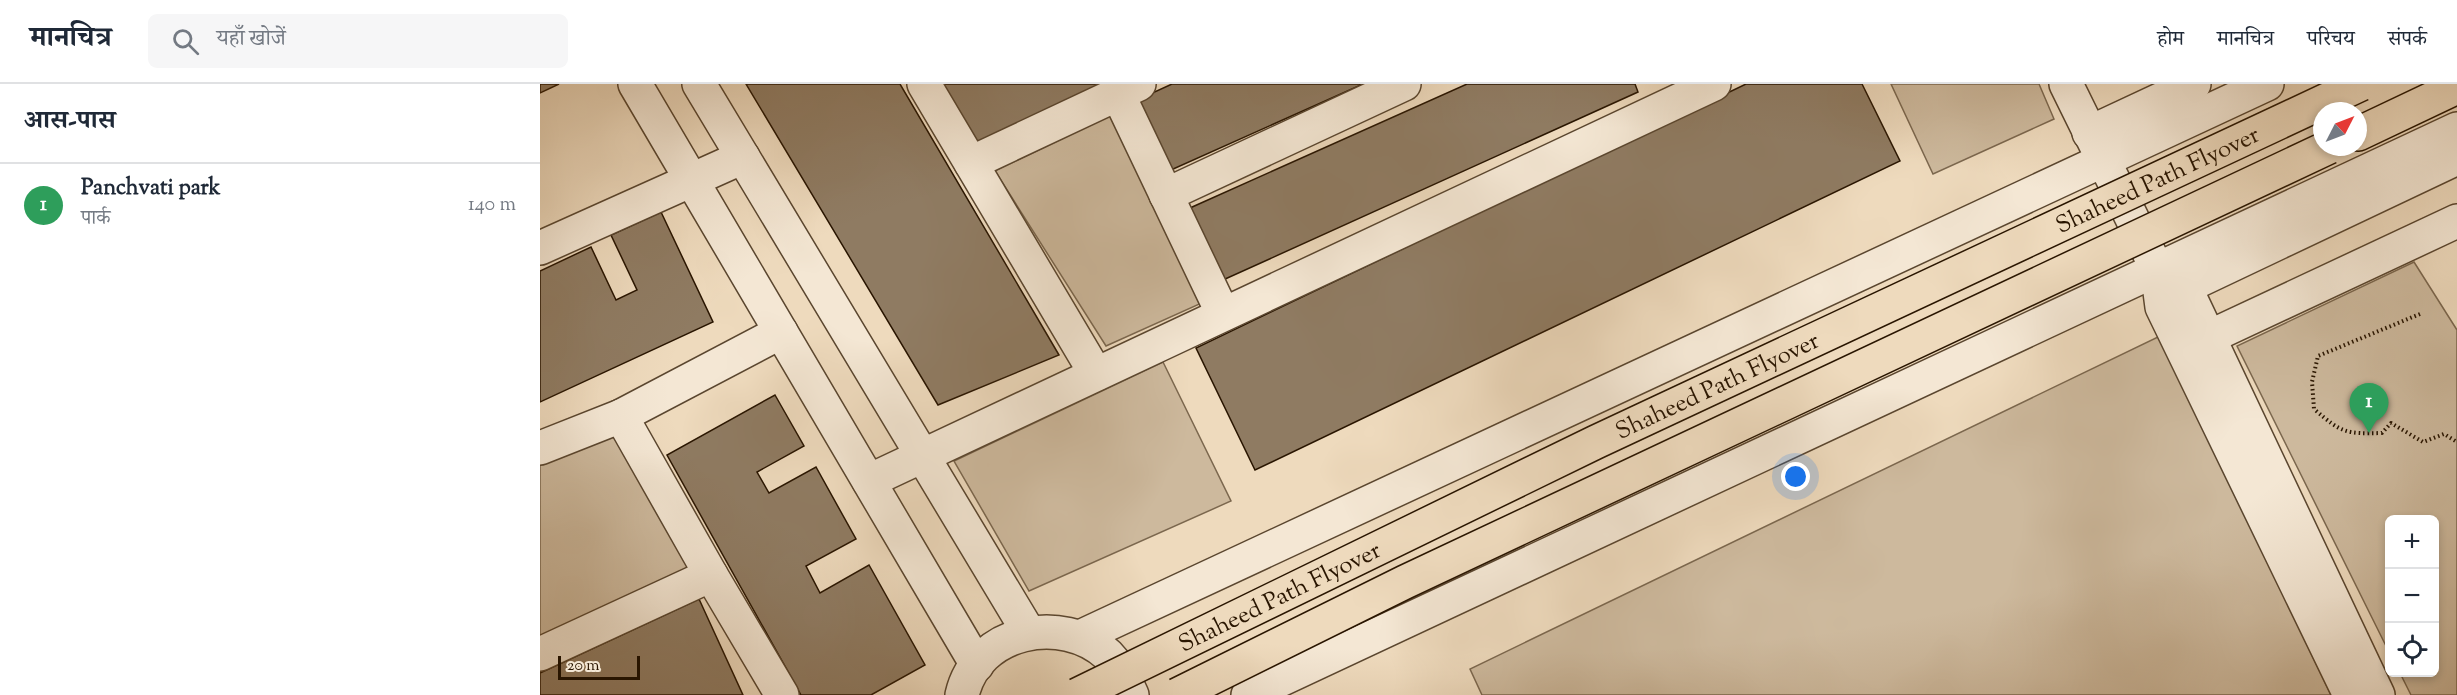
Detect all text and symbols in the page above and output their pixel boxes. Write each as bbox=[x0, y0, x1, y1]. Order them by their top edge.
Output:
search box bbox=[148, 14, 568, 68]
text: मानचित्र bbox=[30, 19, 112, 59]
text: यहाँ खोजें bbox=[217, 24, 286, 56]
icon: search bbox=[169, 25, 202, 58]
text: होम bbox=[2157, 25, 2184, 55]
text: मानचित्र bbox=[2217, 25, 2274, 55]
text: परिचय bbox=[2307, 25, 2355, 55]
text: संपर्क bbox=[2388, 25, 2427, 55]
north arrow bbox=[2313, 102, 2367, 156]
text: आस-पास bbox=[24, 103, 116, 140]
street label: Shaheed Path Flyover bbox=[2050, 119, 2266, 244]
text: Panchvati park bbox=[81, 173, 221, 205]
text: 1 bbox=[40, 191, 47, 220]
text: 140 m bbox=[468, 191, 516, 220]
text: पार्क bbox=[81, 205, 110, 234]
street label: Shaheed Path Flyover bbox=[1610, 325, 1825, 450]
pin: 1 bbox=[2350, 384, 2388, 433]
your location bbox=[1781, 462, 1810, 491]
map controls bbox=[2385, 515, 2439, 677]
button: + bbox=[2385, 515, 2439, 569]
street label: Shaheed Path Flyover bbox=[1173, 534, 1387, 662]
button: − bbox=[2385, 569, 2439, 623]
button: locate bbox=[2385, 623, 2439, 677]
scale bar bbox=[558, 653, 640, 680]
text: 20 m bbox=[567, 655, 600, 678]

